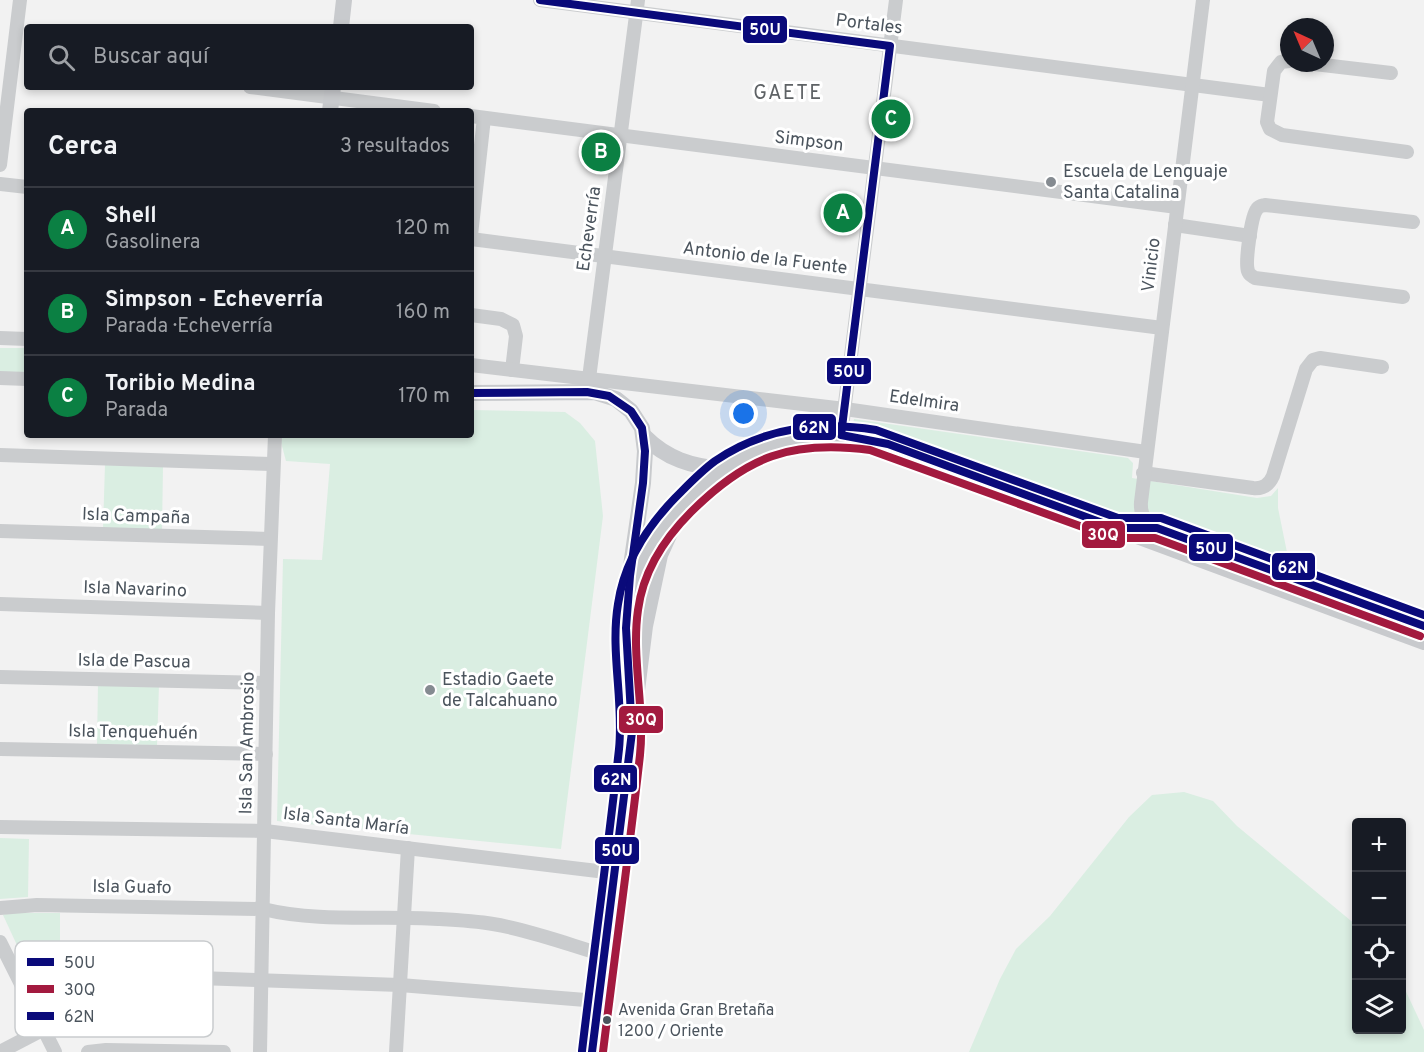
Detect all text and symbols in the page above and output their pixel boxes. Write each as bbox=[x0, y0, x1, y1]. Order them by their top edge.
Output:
street label: Portales bbox=[834, 9, 904, 41]
line badge: 50U bbox=[742, 15, 788, 44]
north arrow bbox=[1280, 18, 1334, 72]
text: 50U bbox=[749, 21, 781, 41]
search box bbox=[24, 24, 474, 90]
icon: search bbox=[45, 41, 78, 74]
text: Buscar aquí bbox=[93, 44, 209, 71]
district label: GAETE bbox=[753, 81, 823, 107]
pin: C bbox=[872, 96, 910, 142]
street label: Simpson bbox=[773, 126, 845, 158]
pin: B bbox=[582, 130, 620, 174]
text: Cerca bbox=[48, 131, 118, 164]
text: 3 resultados bbox=[340, 134, 450, 160]
place label: Escuela de Lenguaje Santa Catalina bbox=[1063, 161, 1228, 205]
marker: Escuela de Lenguaje Santa Catalina bbox=[1044, 175, 1058, 189]
street label: Echeverría bbox=[573, 185, 607, 273]
pin: A bbox=[824, 190, 862, 236]
text: Shell bbox=[105, 203, 157, 230]
text: A bbox=[60, 216, 75, 242]
text: 120 m bbox=[396, 216, 450, 242]
text: Gasolinera bbox=[105, 230, 200, 256]
street label: Vinicio bbox=[1137, 236, 1167, 294]
street label: Antonio de la Fuente bbox=[681, 237, 849, 281]
text: Simpson - Echeverría bbox=[105, 287, 323, 314]
text: B bbox=[61, 300, 74, 326]
text: 160 m bbox=[396, 300, 450, 326]
text: Parada · Echeverría bbox=[105, 314, 273, 340]
line badge: 50U bbox=[826, 357, 872, 385]
text: 50U bbox=[833, 363, 865, 383]
text: Toribio Medina bbox=[105, 371, 255, 398]
text: C bbox=[61, 384, 74, 410]
text: 170 m bbox=[398, 384, 450, 410]
street label: Edelmira bbox=[887, 386, 961, 418]
text: Parada bbox=[105, 398, 168, 424]
your location bbox=[729, 399, 758, 428]
line badge: 62N bbox=[792, 413, 837, 441]
text: 62N bbox=[798, 419, 830, 439]
street label: Isla Campaña bbox=[82, 504, 190, 530]
line badge: 30Q bbox=[1081, 520, 1126, 549]
text: 30Q bbox=[1087, 526, 1119, 546]
line badge: 50U bbox=[1188, 533, 1234, 562]
text: 50U bbox=[1195, 540, 1227, 560]
line badge: 62N bbox=[1271, 552, 1316, 581]
text: 62N bbox=[1277, 559, 1309, 579]
street label: Isla Navarino bbox=[83, 577, 187, 603]
street label: Isla de Pascua bbox=[77, 650, 191, 674]
place label: Estadio Gaete de Talcahuano bbox=[442, 669, 558, 713]
street label: Isla San Ambrosio bbox=[235, 671, 261, 815]
marker: Estadio Gaete de Talcahuano bbox=[423, 683, 437, 697]
line badge: 30Q bbox=[618, 705, 664, 734]
text: 30Q bbox=[625, 711, 657, 731]
street label: Isla Tenquehuén bbox=[68, 720, 198, 746]
line badge: 62N bbox=[593, 764, 638, 793]
text: 62N bbox=[600, 771, 632, 791]
street label: Isla Santa María bbox=[282, 803, 410, 841]
map controls bbox=[1352, 818, 1406, 1034]
button: + bbox=[1352, 818, 1406, 872]
line badge: 50U bbox=[594, 836, 640, 865]
text: 50U bbox=[601, 842, 633, 862]
button: − bbox=[1352, 872, 1406, 926]
street label: Isla Guafo bbox=[92, 876, 172, 900]
button: locate bbox=[1352, 926, 1406, 980]
legend bbox=[15, 941, 213, 1037]
text: 50U bbox=[64, 954, 95, 974]
button: layers bbox=[1352, 980, 1406, 1034]
text: 30Q bbox=[64, 981, 95, 1001]
place label: Avenida Gran Bretaña 1200 / Oriente bbox=[618, 1001, 774, 1042]
text: 62N bbox=[64, 1008, 95, 1028]
marker: Avenida Gran Bretaña 1200 / Oriente bbox=[601, 1014, 613, 1026]

